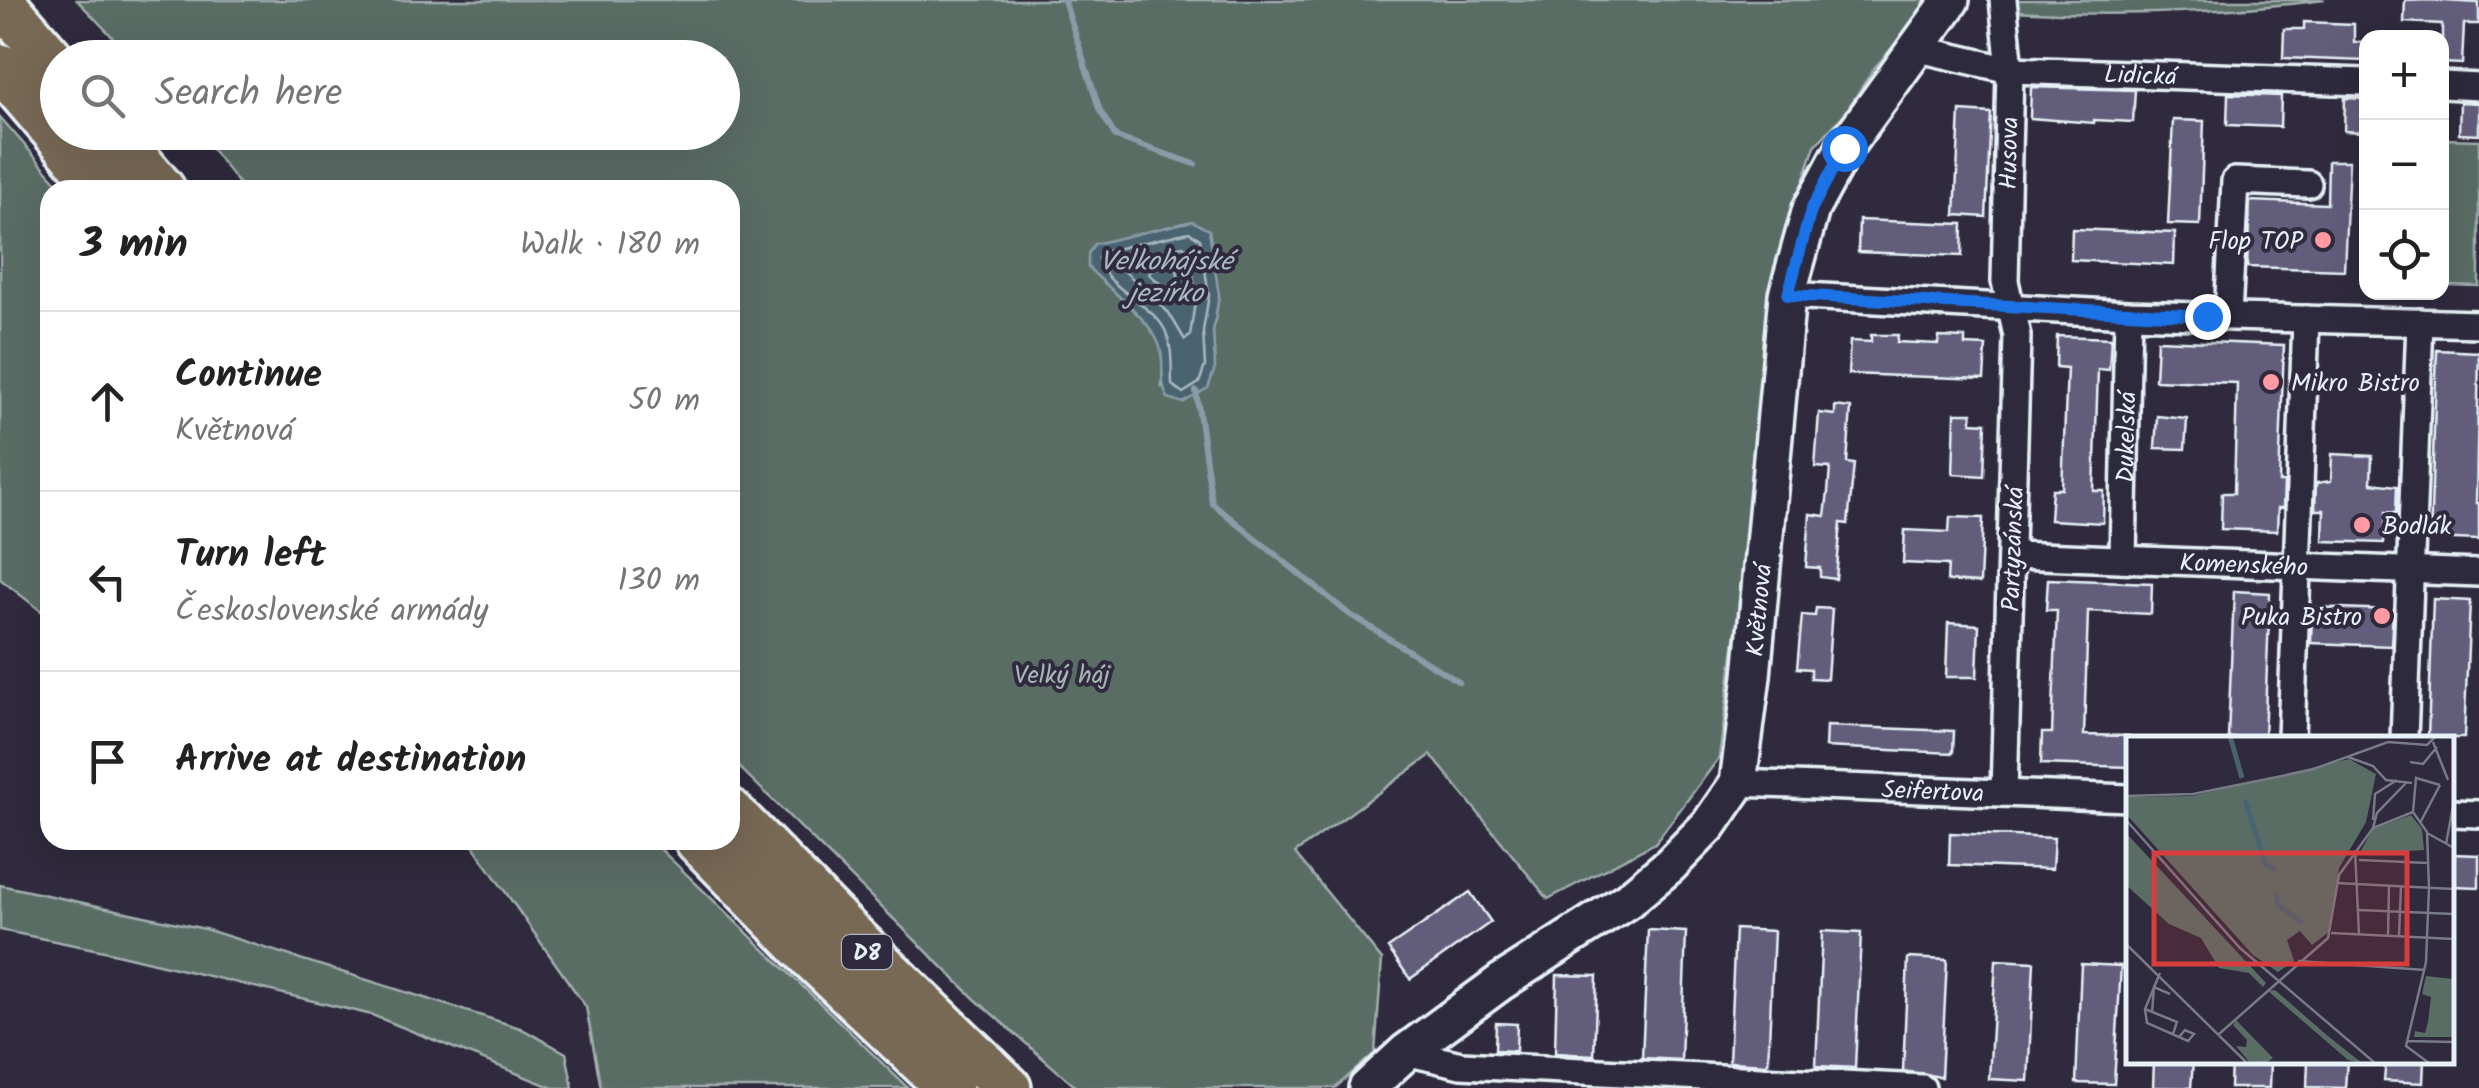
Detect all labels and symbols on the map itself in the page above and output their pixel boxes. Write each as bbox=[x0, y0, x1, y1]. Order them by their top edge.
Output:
street label: Lidická bbox=[2103, 55, 2180, 98]
street label: Husova bbox=[1989, 116, 2031, 190]
route start bbox=[1822, 126, 1868, 172]
place label: Flop TOP bbox=[2208, 222, 2303, 262]
marker: Flop TOP bbox=[2312, 229, 2334, 251]
water label: Velkohájské jezírko bbox=[1100, 240, 1239, 317]
route end bbox=[2185, 294, 2231, 340]
place label: Mikro Bistro bbox=[2291, 364, 2420, 404]
marker: Mikro Bistro bbox=[2260, 371, 2282, 393]
street label: Dukelská bbox=[2107, 389, 2148, 483]
street label: Partyzánská bbox=[1992, 484, 2036, 612]
place label: Bodlák bbox=[2382, 507, 2452, 547]
marker: Bodlák bbox=[2351, 514, 2373, 536]
street label: Komenského bbox=[2179, 543, 2309, 588]
street label: Květnová bbox=[1736, 560, 1784, 658]
place label: Puka Bistro bbox=[2241, 598, 2362, 638]
marker: Puka Bistro bbox=[2371, 605, 2393, 627]
park label: Velký háj bbox=[1014, 656, 1111, 696]
inset map bbox=[2126, 736, 2454, 1063]
street label: Seifertova bbox=[1881, 771, 1985, 814]
road number: D8 bbox=[842, 935, 892, 969]

